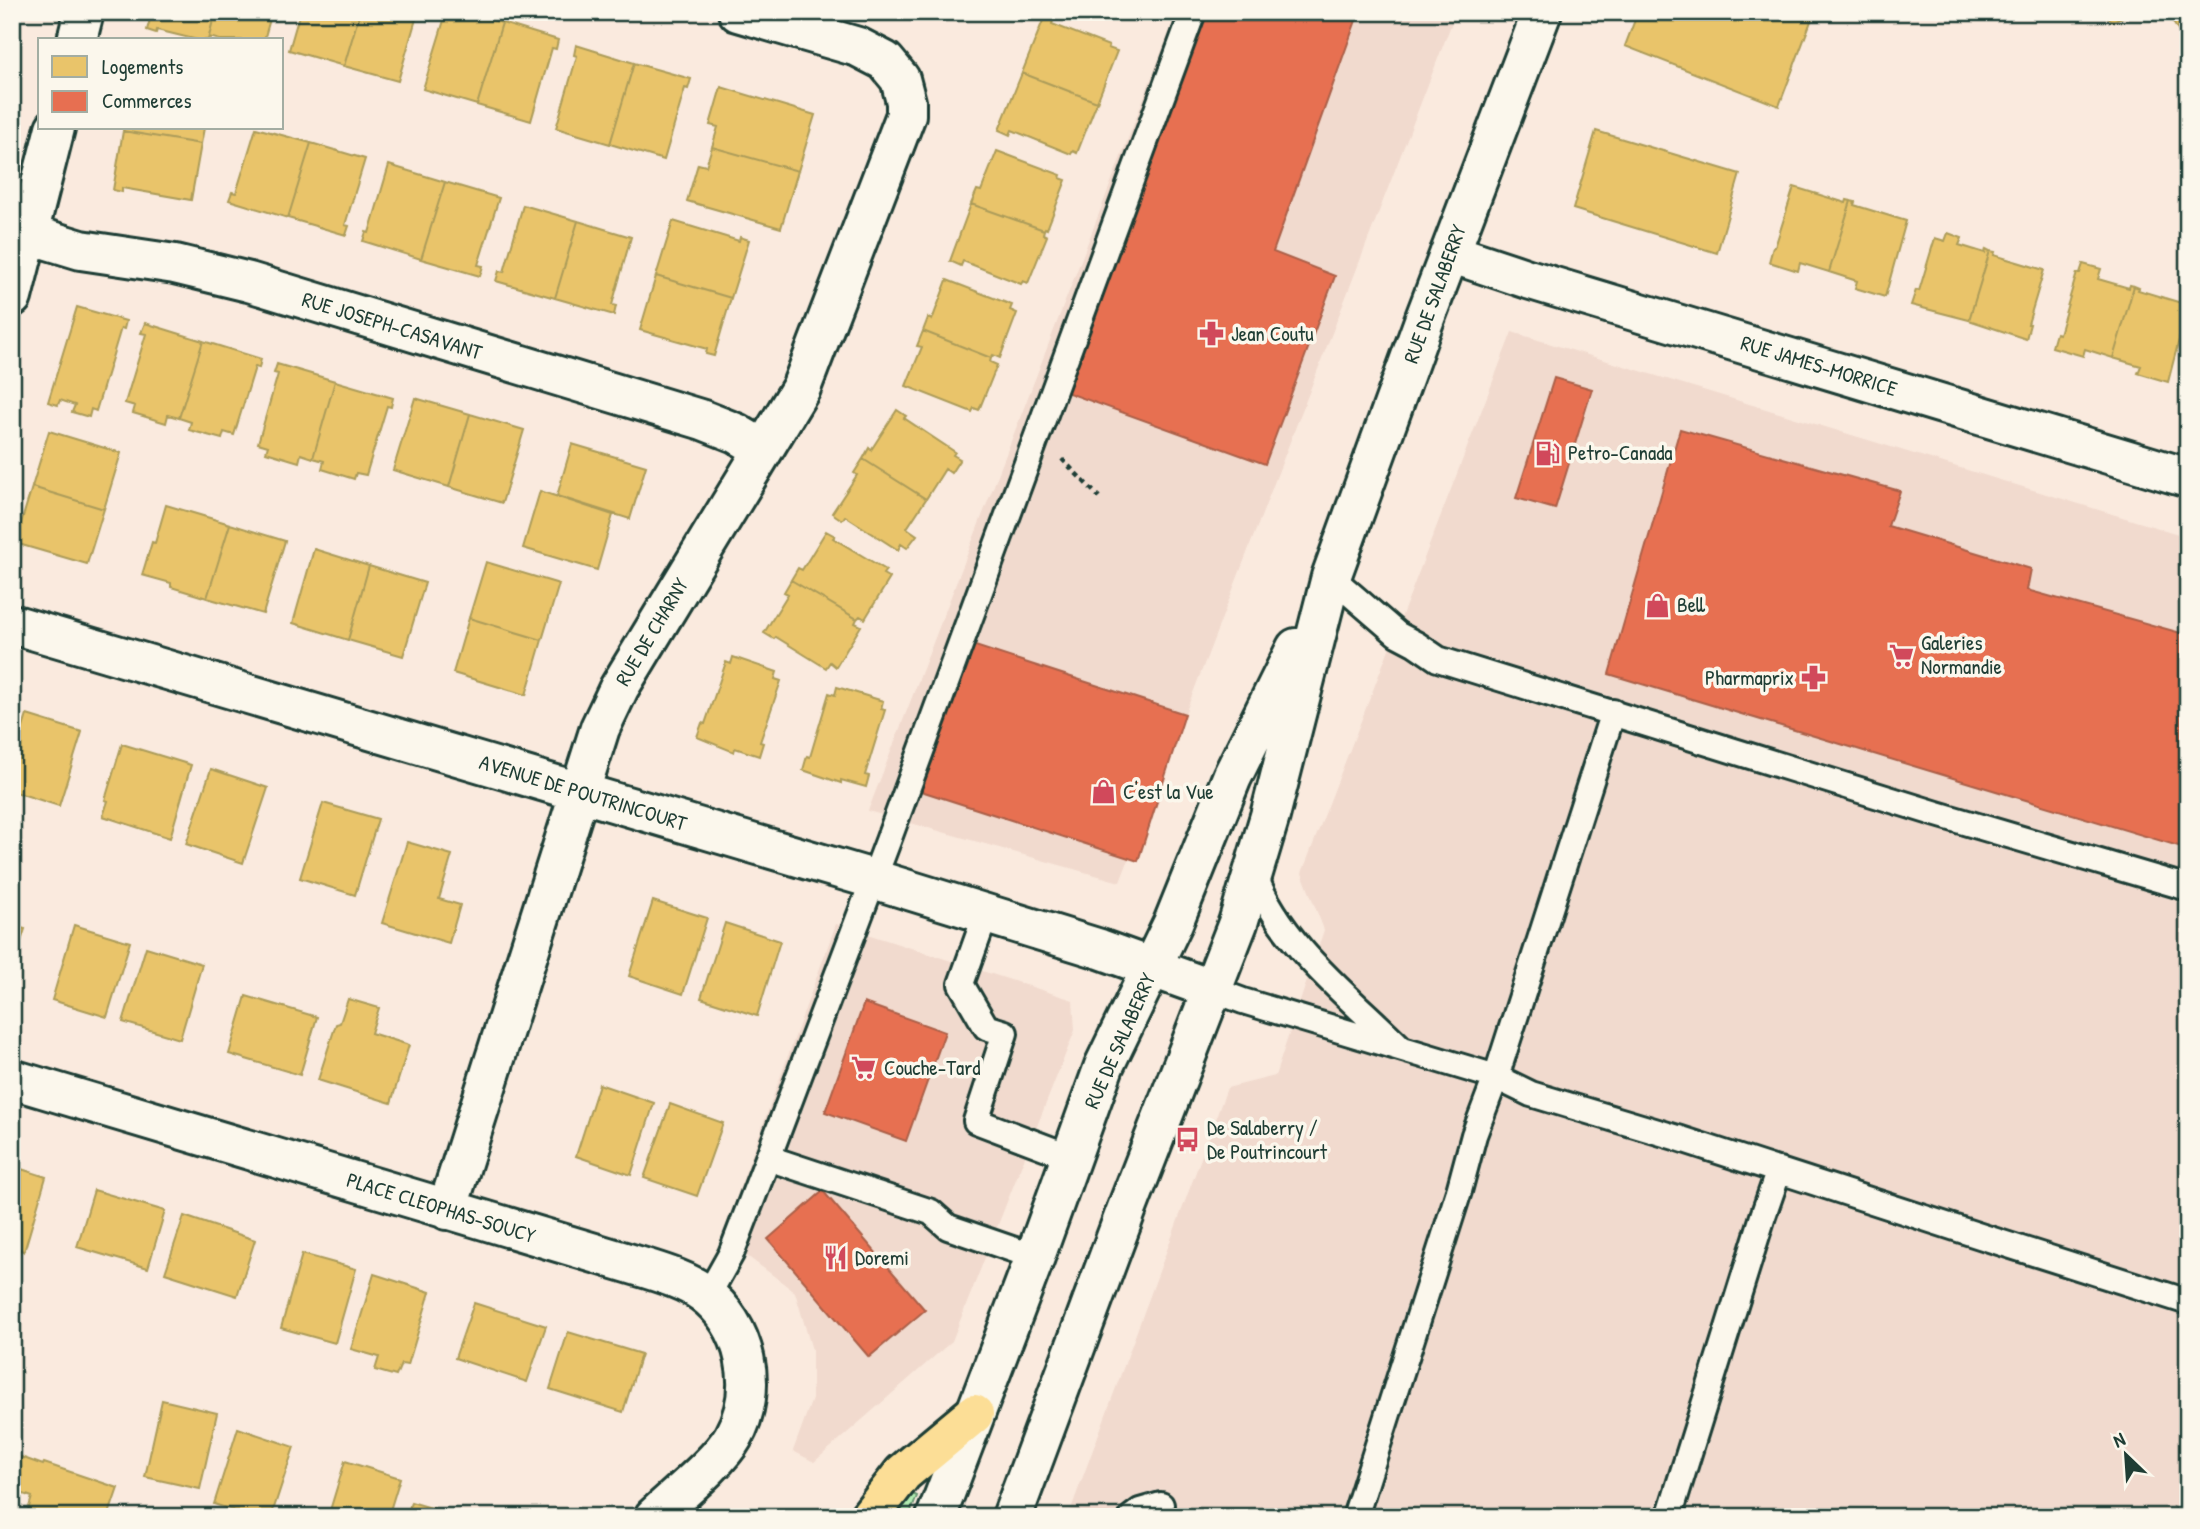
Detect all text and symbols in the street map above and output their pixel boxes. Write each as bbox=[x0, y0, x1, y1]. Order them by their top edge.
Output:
legend bbox=[38, 38, 284, 130]
text: Logements bbox=[102, 52, 183, 81]
text: Commerces bbox=[102, 86, 192, 115]
street label: RUE DE SALABERRY bbox=[1396, 220, 1473, 367]
street label: RUE JOSEPH-CASAVANT bbox=[299, 284, 487, 367]
place label: Jean Coutu bbox=[1231, 319, 1314, 348]
pharmacy icon: Jean Coutu bbox=[1197, 320, 1225, 348]
street label: RUE JAMES-MORRICE bbox=[1737, 328, 1901, 403]
place label: Petro-Canada bbox=[1568, 438, 1673, 467]
fuel station icon: Petro-Canada bbox=[1534, 439, 1562, 467]
street label: RUE DE CHARNY bbox=[608, 572, 695, 691]
place label: Bell bbox=[1677, 590, 1706, 619]
shop icon: Bell bbox=[1643, 591, 1671, 619]
place label: Galeries Normandie bbox=[1921, 628, 2002, 681]
supermarket icon: Galeries Normandie bbox=[1887, 641, 1915, 669]
place label: Pharmaprix bbox=[1705, 663, 1794, 692]
pharmacy icon: Pharmaprix bbox=[1800, 664, 1828, 692]
street label: AVENUE DE POUTRINCOURT bbox=[476, 747, 691, 838]
place label: C'est la Vue bbox=[1123, 777, 1214, 806]
shop icon: C'est la Vue bbox=[1089, 778, 1117, 806]
street label: RUE DE SALABERRY bbox=[1077, 968, 1163, 1113]
place label: Couche-Tard bbox=[884, 1053, 981, 1082]
supermarket icon: Couche-Tard bbox=[850, 1054, 878, 1082]
place label: De Salaberry / De Poutrincourt bbox=[1207, 1113, 1328, 1166]
bus stop icon: De Salaberry / De Poutrincourt bbox=[1173, 1126, 1201, 1154]
street label: PLACE CLEOPHAS-SOUCY bbox=[343, 1165, 540, 1250]
place label: Doremi bbox=[855, 1243, 909, 1272]
restaurant icon: Doremi bbox=[821, 1244, 849, 1272]
north arrow bbox=[2092, 1420, 2162, 1490]
text: N bbox=[2109, 1426, 2129, 1454]

